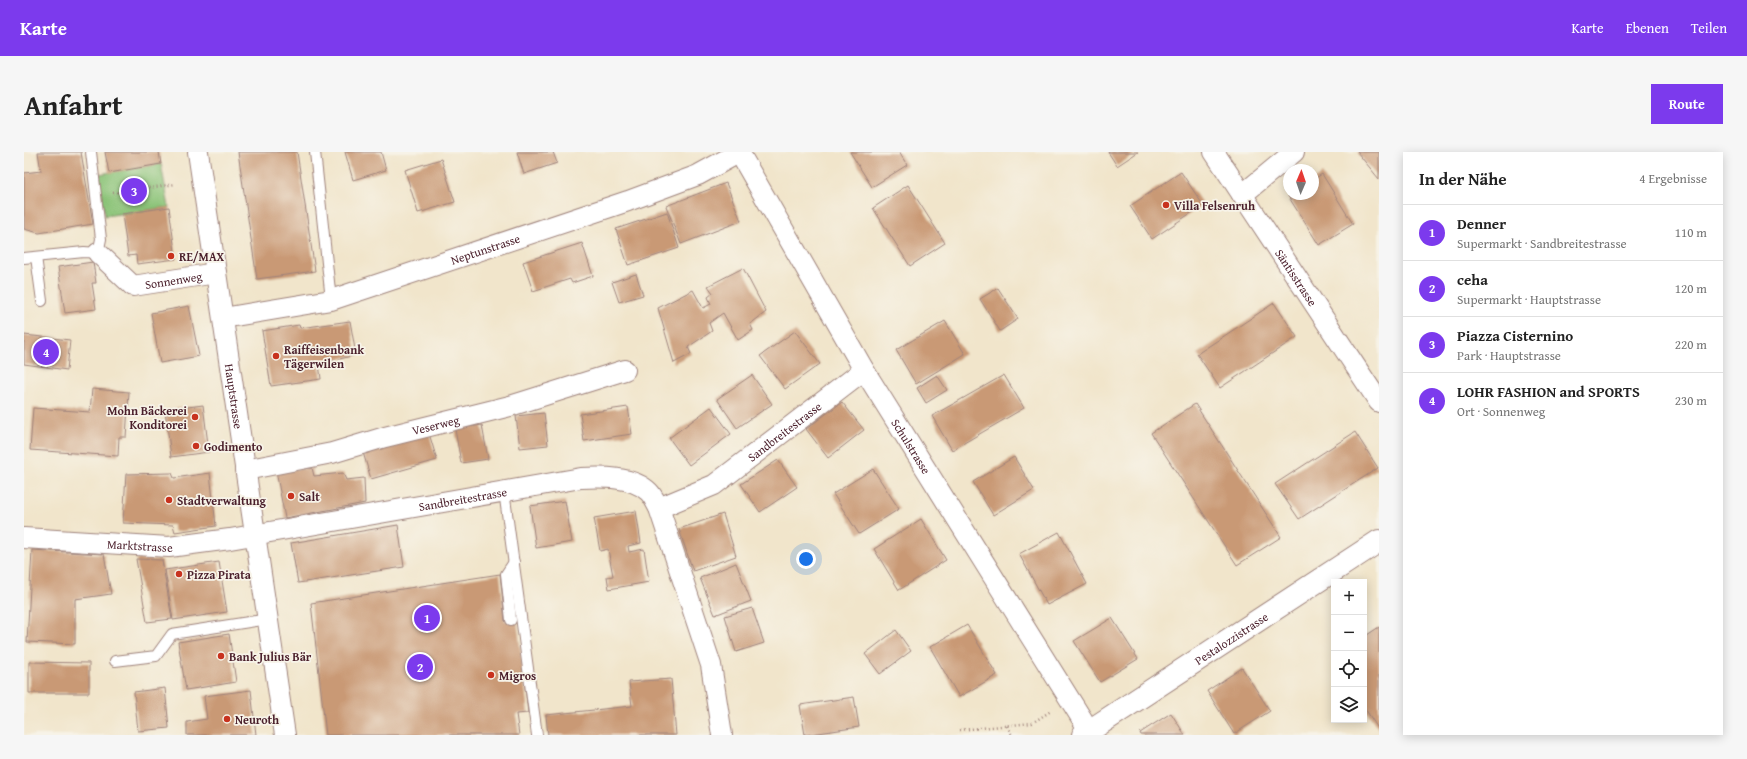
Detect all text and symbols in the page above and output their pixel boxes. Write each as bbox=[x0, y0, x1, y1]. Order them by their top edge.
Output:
text: Karte bbox=[20, 14, 67, 42]
text: Karte bbox=[1571, 18, 1604, 38]
text: Ebenen bbox=[1626, 18, 1669, 38]
text: Teilen bbox=[1691, 18, 1727, 38]
text: Anfahrt bbox=[24, 84, 123, 125]
button: Route bbox=[1651, 84, 1723, 124]
north arrow bbox=[1283, 164, 1319, 200]
text: In der Nähe bbox=[1419, 166, 1507, 191]
text: 4 Ergebnisse bbox=[1639, 169, 1707, 188]
pin: 3 bbox=[121, 176, 147, 206]
place label: Villa Felsenruh bbox=[1174, 197, 1255, 214]
marker: Villa Felsenruh bbox=[1161, 200, 1171, 210]
text: Denner bbox=[1457, 213, 1506, 234]
text: 1 bbox=[1429, 223, 1435, 242]
text: 110 m bbox=[1675, 223, 1707, 242]
street label: Neptunstrasse bbox=[448, 229, 522, 268]
text: Supermarkt · Sandbreitestrasse bbox=[1457, 234, 1627, 253]
street label: Säntisstrasse bbox=[1272, 245, 1322, 309]
place label: RE/MAX bbox=[179, 248, 225, 265]
marker: RE/MAX bbox=[166, 251, 176, 261]
street label: Sonnenweg bbox=[144, 267, 203, 293]
text: ceha bbox=[1457, 269, 1488, 290]
text: 2 bbox=[1429, 279, 1435, 298]
text: 120 m bbox=[1675, 279, 1707, 298]
text: Supermarkt · Hauptstrasse bbox=[1457, 290, 1601, 309]
text: Piazza Cisternino bbox=[1457, 325, 1573, 346]
text: 3 bbox=[1429, 335, 1435, 354]
text: 220 m bbox=[1675, 335, 1707, 354]
pin: 4 bbox=[33, 337, 59, 367]
place label: Raiffeisenbank Tägerwilen bbox=[284, 341, 364, 372]
text: Park · Hauptstrasse bbox=[1457, 346, 1561, 365]
marker: Raiffeisenbank Tägerwilen bbox=[271, 351, 281, 361]
street label: Hauptstrasse bbox=[221, 363, 248, 430]
text: LOHR FASHION and SPORTS bbox=[1457, 381, 1640, 402]
text: 4 bbox=[1429, 391, 1435, 410]
text: 230 m bbox=[1675, 391, 1707, 410]
street label: Sandbreitestrasse bbox=[744, 397, 825, 465]
place label: Mohn Bäckerei Konditorei bbox=[107, 402, 187, 433]
text: Ort · Sonnenweg bbox=[1457, 402, 1545, 421]
street label: Veserweg bbox=[410, 410, 461, 439]
marker: Mohn Bäckerei Konditorei bbox=[190, 412, 200, 422]
street label: Schulstrasse bbox=[888, 415, 935, 477]
place label: Godimento bbox=[204, 438, 263, 455]
marker: Godimento bbox=[191, 441, 201, 451]
street label: Sandbreitestrasse bbox=[417, 482, 508, 515]
place label: Salt bbox=[299, 488, 320, 505]
marker: Salt bbox=[286, 491, 296, 501]
place label: Stadtverwaltung bbox=[177, 492, 267, 509]
marker: Stadtverwaltung bbox=[164, 495, 174, 505]
street label: Marktstrasse bbox=[107, 535, 174, 556]
your location bbox=[796, 549, 816, 569]
place label: Pizza Pirata bbox=[187, 566, 252, 583]
marker: Pizza Pirata bbox=[174, 569, 184, 579]
map controls bbox=[1331, 579, 1367, 723]
button: + bbox=[1331, 579, 1367, 615]
pin: 1 bbox=[414, 603, 440, 633]
street label: Pestalozzistrasse bbox=[1191, 607, 1271, 668]
button: − bbox=[1331, 615, 1367, 651]
place label: Bank Julius Bär bbox=[229, 648, 312, 665]
marker: Bank Julius Bär bbox=[216, 651, 226, 661]
button: locate bbox=[1331, 651, 1367, 687]
pin: 2 bbox=[407, 652, 433, 682]
place label: Migros bbox=[499, 667, 536, 684]
marker: Migros bbox=[486, 670, 496, 680]
button: layers bbox=[1331, 687, 1367, 723]
place label: Neuroth bbox=[235, 711, 279, 728]
marker: Neuroth bbox=[222, 714, 232, 724]

